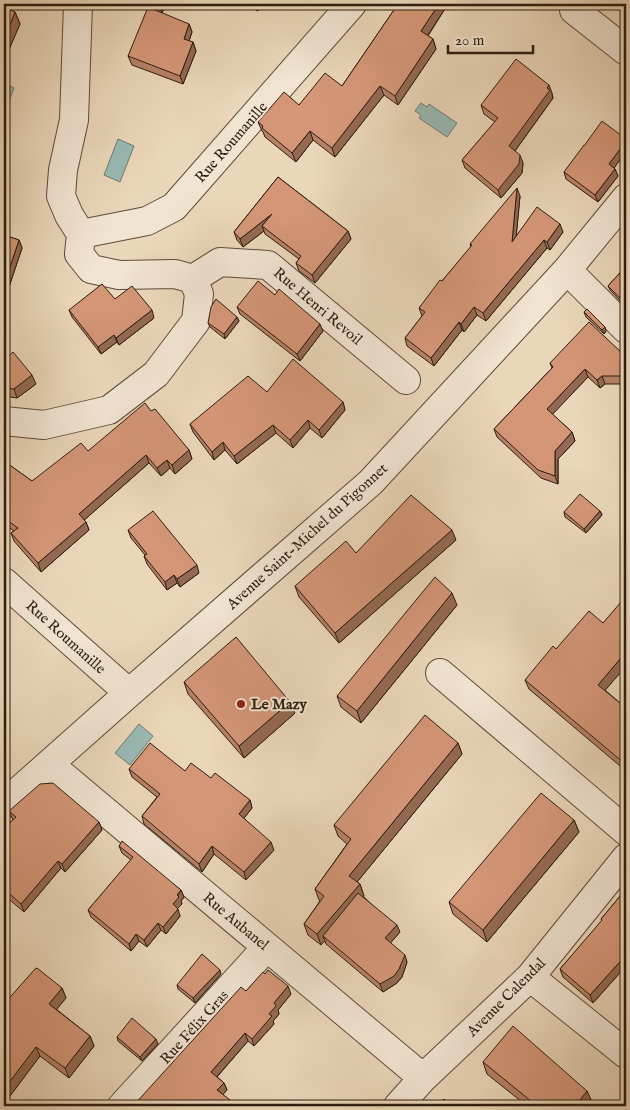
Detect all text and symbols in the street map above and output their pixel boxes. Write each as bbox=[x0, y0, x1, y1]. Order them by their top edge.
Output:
scale bar bbox=[448, 22, 532, 54]
text: 20 m bbox=[455, 31, 485, 50]
street label: Rue Roumanille bbox=[191, 98, 272, 187]
street label: Rue Henri Revoil bbox=[269, 264, 367, 350]
street label: Avenue Saint-Michel du Pigonnet bbox=[222, 459, 392, 614]
street label: Rue Roumanille bbox=[22, 596, 110, 678]
place label: Le Mazy bbox=[251, 695, 307, 714]
marker: Le Mazy bbox=[235, 698, 247, 710]
street label: Rue Aubanel bbox=[199, 888, 273, 955]
street label: Avenue Calendal bbox=[462, 953, 550, 1041]
street label: Rue Félix Gras bbox=[156, 986, 233, 1068]

